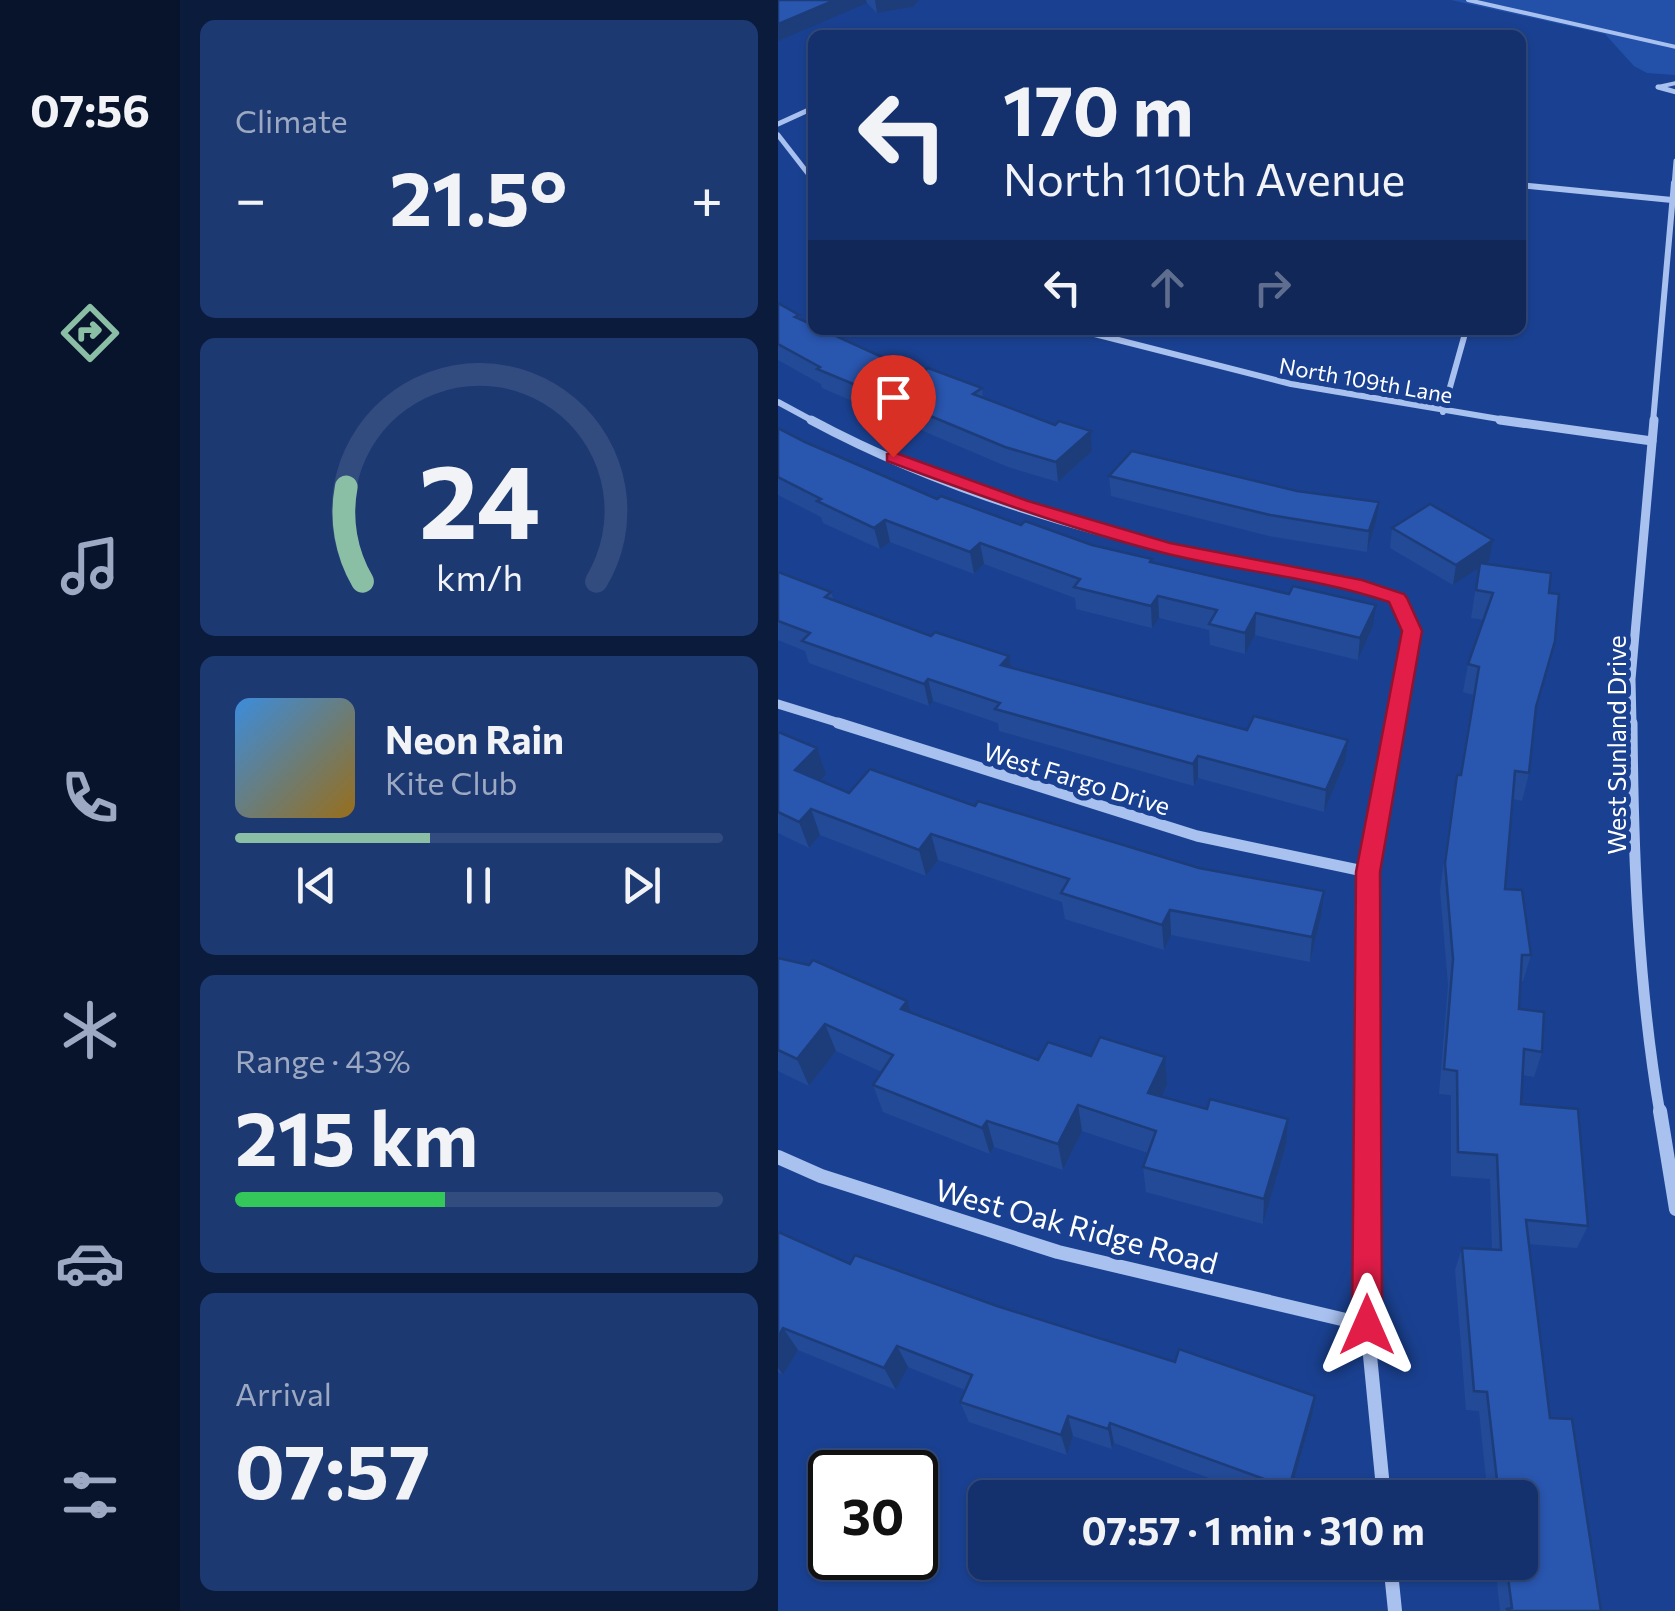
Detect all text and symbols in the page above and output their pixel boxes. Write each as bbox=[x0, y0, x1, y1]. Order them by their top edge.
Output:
text: 170 m bbox=[1003, 65, 1194, 150]
icon: left bbox=[838, 70, 968, 200]
text: 07:56 bbox=[30, 81, 150, 136]
text: Climate bbox=[235, 100, 348, 140]
text: 21.5° bbox=[389, 150, 568, 241]
text: North 110th Avenue bbox=[1003, 150, 1405, 205]
text: − bbox=[235, 163, 266, 230]
text: + bbox=[691, 163, 723, 230]
icon: left bbox=[1035, 260, 1090, 315]
icon: ahead bbox=[1140, 260, 1195, 315]
icon: right bbox=[1245, 260, 1300, 315]
icon: directions bbox=[55, 298, 125, 368]
street label: North 109th Lane bbox=[1277, 351, 1455, 409]
pin bbox=[851, 355, 936, 458]
icon: arrive bbox=[866, 370, 921, 425]
text: 24 bbox=[418, 433, 540, 560]
icon: music bbox=[55, 531, 125, 601]
text: km/h bbox=[436, 555, 522, 598]
street label: West Sunland Drive bbox=[1601, 635, 1631, 855]
text: Neon Rain bbox=[385, 715, 564, 762]
street label: West Fargo Drive bbox=[980, 735, 1174, 821]
text: Kite Club bbox=[385, 762, 517, 802]
icon: phone bbox=[55, 763, 125, 833]
icon: previous bbox=[289, 858, 344, 913]
icon: pause bbox=[451, 858, 506, 913]
icon: next bbox=[614, 858, 669, 913]
icon: climate bbox=[55, 995, 125, 1065]
text: Range · 43% bbox=[235, 1040, 411, 1080]
text: 215 km bbox=[235, 1090, 478, 1181]
street label: West Oak Ridge Road bbox=[932, 1169, 1222, 1281]
icon: car bbox=[55, 1228, 125, 1298]
position arrow bbox=[1315, 1273, 1419, 1377]
text: Arrival bbox=[235, 1373, 332, 1413]
text: 07:57 bbox=[235, 1423, 430, 1514]
speed limit sign: 30 bbox=[808, 1450, 938, 1580]
icon: filters bbox=[55, 1460, 125, 1530]
text: 07:57 · 1 min · 310 m bbox=[1081, 1506, 1425, 1553]

